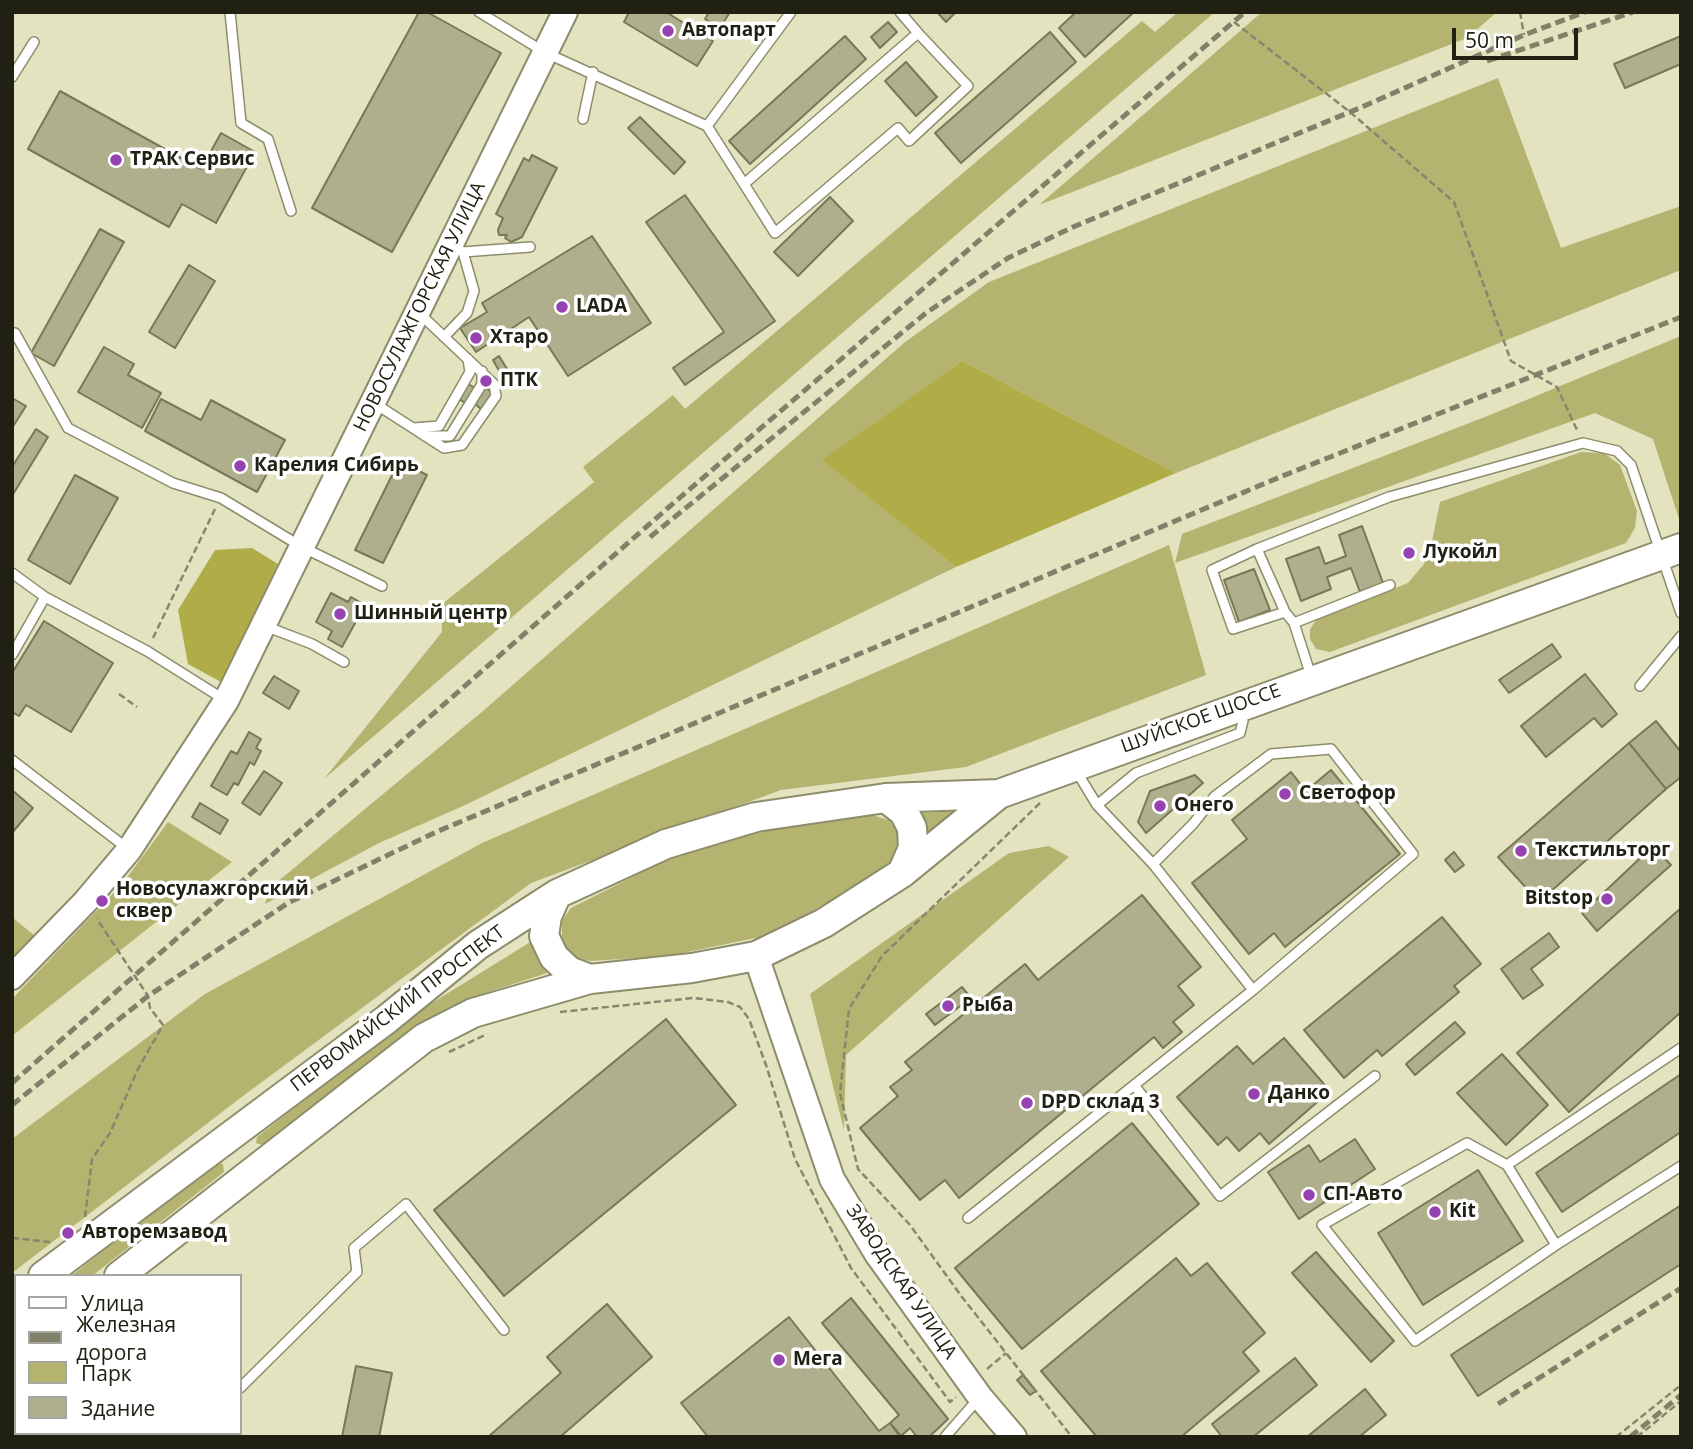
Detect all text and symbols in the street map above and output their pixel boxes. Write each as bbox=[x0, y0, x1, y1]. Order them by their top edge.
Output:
scale bar bbox=[1455, 14, 1581, 58]
place label: Автопарт bbox=[682, 20, 776, 42]
marker: Автопарт bbox=[660, 23, 676, 39]
text: 50 m bbox=[1465, 26, 1514, 54]
place label: ТРАК Сервис bbox=[130, 149, 255, 171]
marker: ТРАК Сервис bbox=[108, 152, 124, 168]
street label: НОВОСУЛАЖГОРСКАЯ УЛИЦА bbox=[349, 178, 491, 436]
place label: LADA bbox=[576, 296, 627, 318]
marker: LADA bbox=[554, 299, 570, 315]
place label: Хтаро bbox=[490, 327, 548, 349]
marker: Хтаро bbox=[468, 330, 484, 346]
place label: ПТК bbox=[500, 370, 538, 392]
marker: ПТК bbox=[478, 373, 494, 389]
place label: Карелия Сибирь bbox=[254, 455, 419, 477]
marker: Карелия Сибирь bbox=[232, 458, 248, 474]
place label: Лукойл bbox=[1423, 542, 1497, 564]
marker: Лукойл bbox=[1401, 545, 1417, 561]
place label: Шинный центр bbox=[354, 603, 508, 625]
marker: Шинный центр bbox=[332, 606, 348, 622]
street label: ШУЙСКОЕ ШОССЕ bbox=[1118, 679, 1284, 759]
place label: Светофор bbox=[1299, 783, 1396, 805]
marker: Светофор bbox=[1277, 786, 1293, 802]
place label: Онего bbox=[1174, 795, 1234, 817]
marker: Онего bbox=[1152, 798, 1168, 814]
place label: Текстильторг bbox=[1535, 840, 1670, 862]
marker: Текстильторг bbox=[1513, 843, 1529, 859]
place label: Новосулажгорский сквер bbox=[116, 879, 309, 923]
place label: Bitstop bbox=[1525, 888, 1593, 910]
marker: Bitstop bbox=[1599, 891, 1615, 907]
marker: Новосулажгорский сквер bbox=[94, 893, 110, 909]
street label: ПЕРВОМАЙСКИЙ ПРОСПЕКТ bbox=[286, 921, 510, 1097]
place label: Рыба bbox=[962, 995, 1013, 1017]
marker: Рыба bbox=[940, 998, 956, 1014]
place label: Данко bbox=[1268, 1083, 1330, 1105]
marker: Данко bbox=[1246, 1086, 1262, 1102]
place label: DPD склад 3 bbox=[1041, 1092, 1160, 1114]
marker: DPD склад 3 bbox=[1019, 1095, 1035, 1111]
place label: СП-Авто bbox=[1323, 1184, 1403, 1206]
marker: СП-Авто bbox=[1301, 1187, 1317, 1203]
street label: ЗАВОДСКАЯ УЛИЦА bbox=[841, 1201, 961, 1363]
place label: Kit bbox=[1449, 1201, 1476, 1223]
marker: Kit bbox=[1427, 1204, 1443, 1220]
place label: Авторемзавод bbox=[82, 1222, 227, 1244]
marker: Авторемзавод bbox=[60, 1225, 76, 1241]
legend bbox=[14, 1274, 242, 1435]
text: Улица bbox=[81, 1289, 144, 1317]
text: Железная дорога bbox=[76, 1310, 176, 1366]
place label: Мега bbox=[793, 1349, 843, 1371]
marker: Мега bbox=[771, 1352, 787, 1368]
text: Парк bbox=[81, 1359, 132, 1387]
text: Здание bbox=[81, 1394, 155, 1422]

